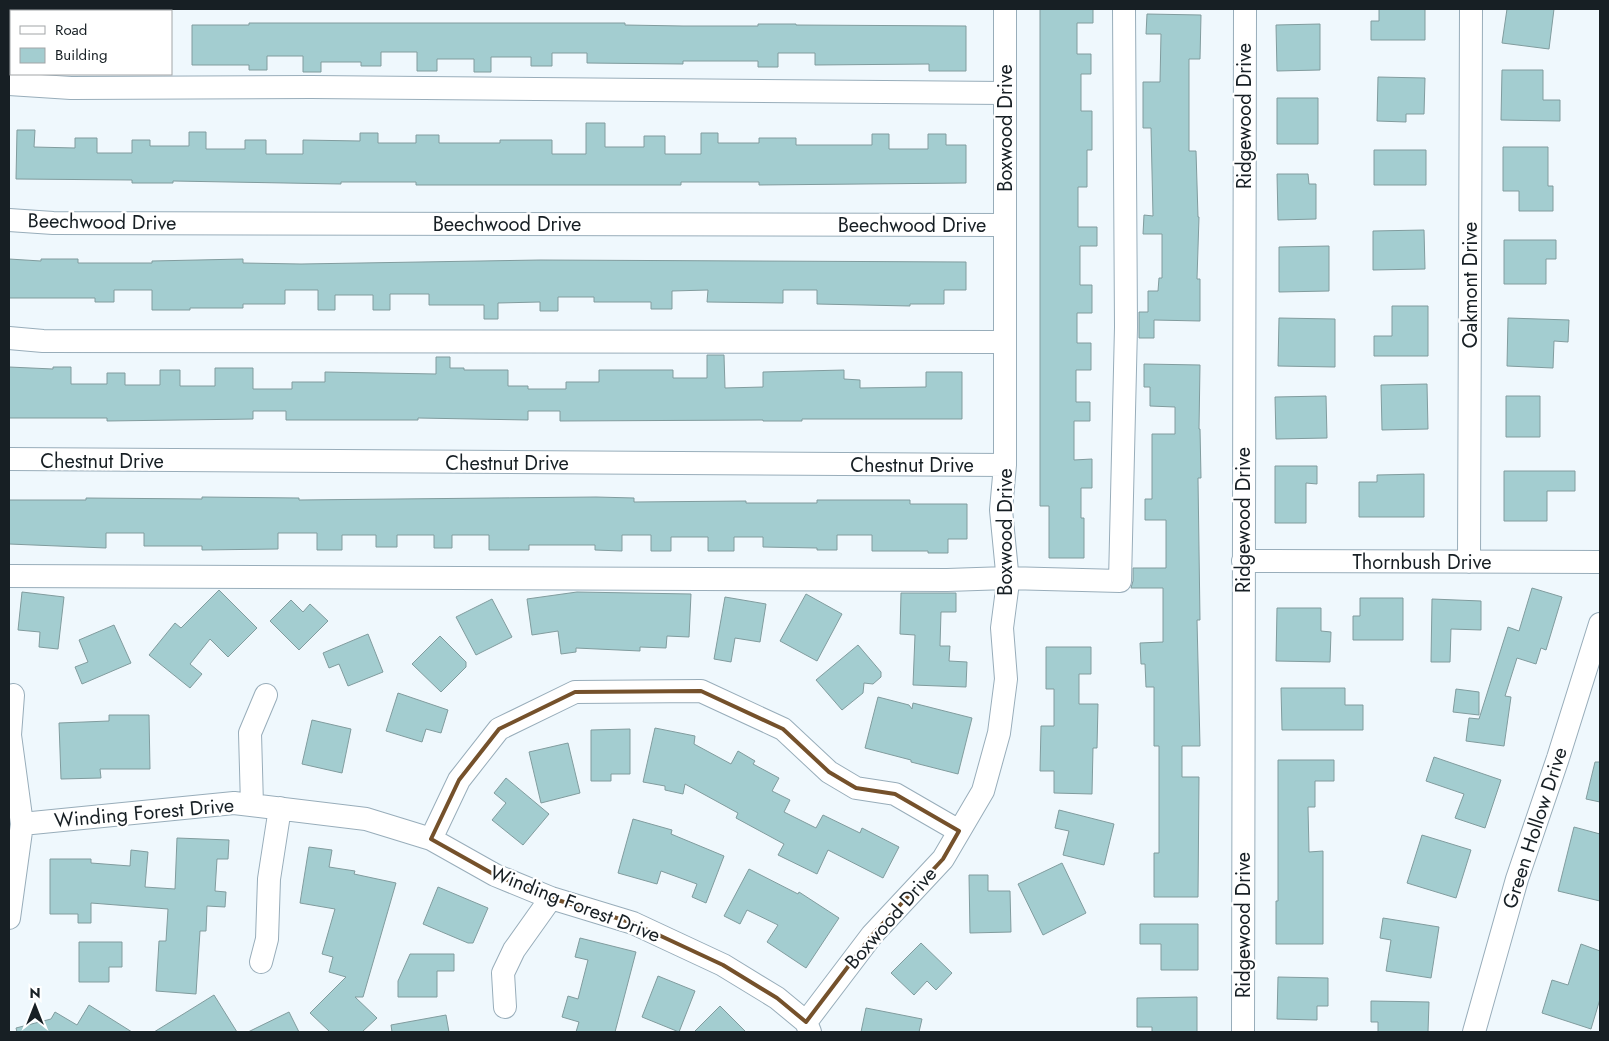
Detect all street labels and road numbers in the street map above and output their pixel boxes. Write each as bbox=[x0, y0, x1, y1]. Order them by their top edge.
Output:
street label: Ridgewood Drive bbox=[1230, 43, 1259, 189]
street label: Boxwood Drive bbox=[991, 64, 1020, 192]
street label: Beechwood Drive bbox=[27, 206, 177, 238]
street label: Beechwood Drive bbox=[433, 210, 581, 239]
street label: Beechwood Drive bbox=[838, 211, 986, 240]
street label: Oakmont Drive bbox=[1456, 222, 1485, 348]
street label: Chestnut Drive bbox=[40, 447, 164, 476]
street label: Ridgewood Drive bbox=[1229, 447, 1258, 593]
street label: Chestnut Drive bbox=[445, 449, 569, 478]
street label: Chestnut Drive bbox=[850, 451, 974, 480]
street label: Boxwood Drive bbox=[991, 468, 1020, 596]
street label: Thornbush Drive bbox=[1353, 548, 1492, 577]
street label: Green Hollow Drive bbox=[1495, 744, 1575, 912]
street label: Winding Forest Drive bbox=[53, 791, 235, 835]
street label: Ridgewood Drive bbox=[1229, 852, 1258, 998]
street label: Winding Forest Drive bbox=[486, 858, 664, 950]
street label: Boxwood Drive bbox=[838, 860, 944, 976]

